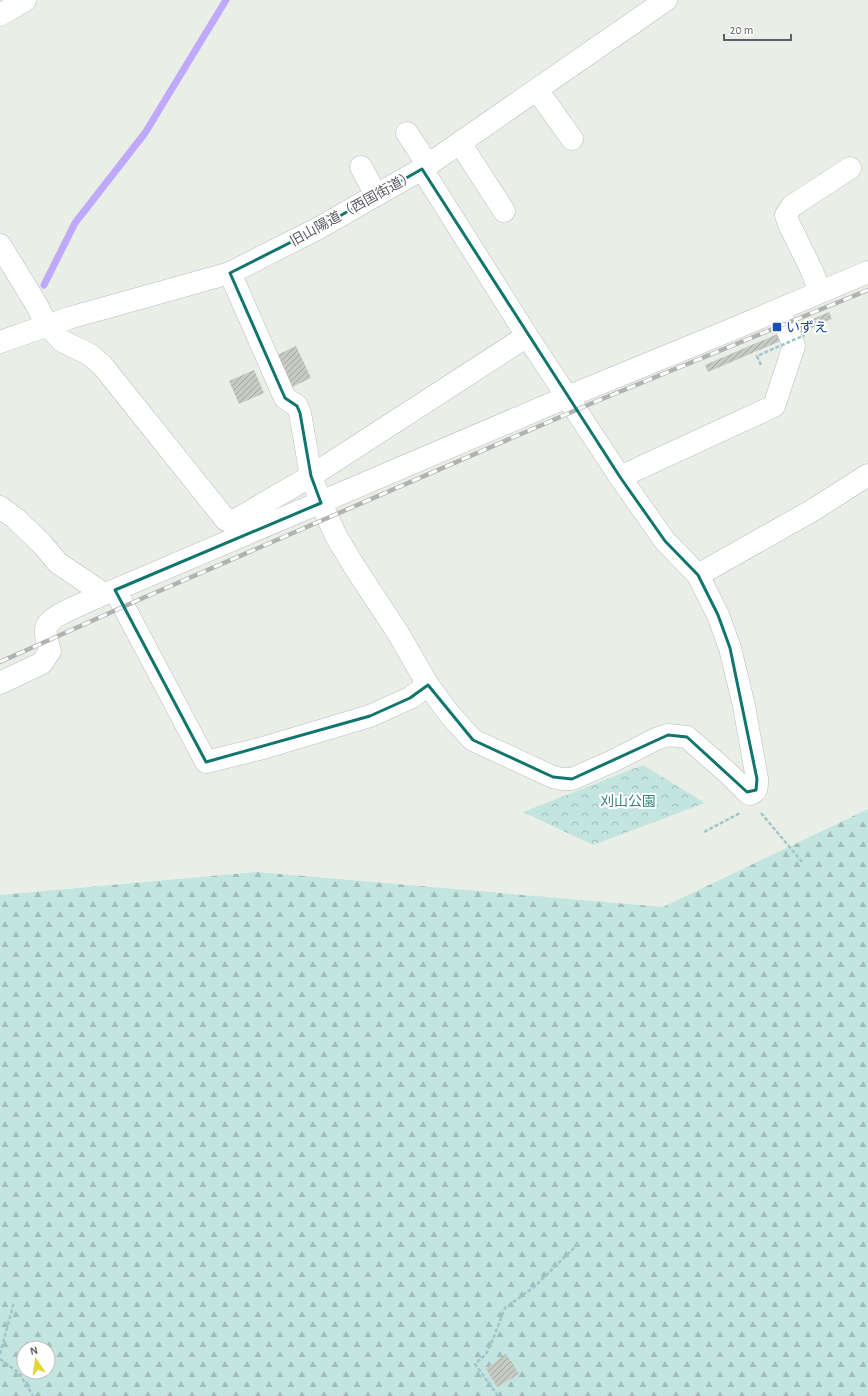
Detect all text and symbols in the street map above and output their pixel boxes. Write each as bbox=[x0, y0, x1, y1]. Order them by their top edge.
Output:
scale bar bbox=[724, 16, 791, 42]
text: 20 m bbox=[730, 24, 753, 36]
street label: 旧山陽道（西国街道） bbox=[287, 168, 417, 249]
place label: いずえ bbox=[786, 320, 828, 335]
marker: いずえ bbox=[771, 321, 783, 333]
park label: 刈山公園 bbox=[600, 794, 656, 809]
north arrow bbox=[16, 1340, 56, 1380]
text: N bbox=[29, 1345, 39, 1357]

